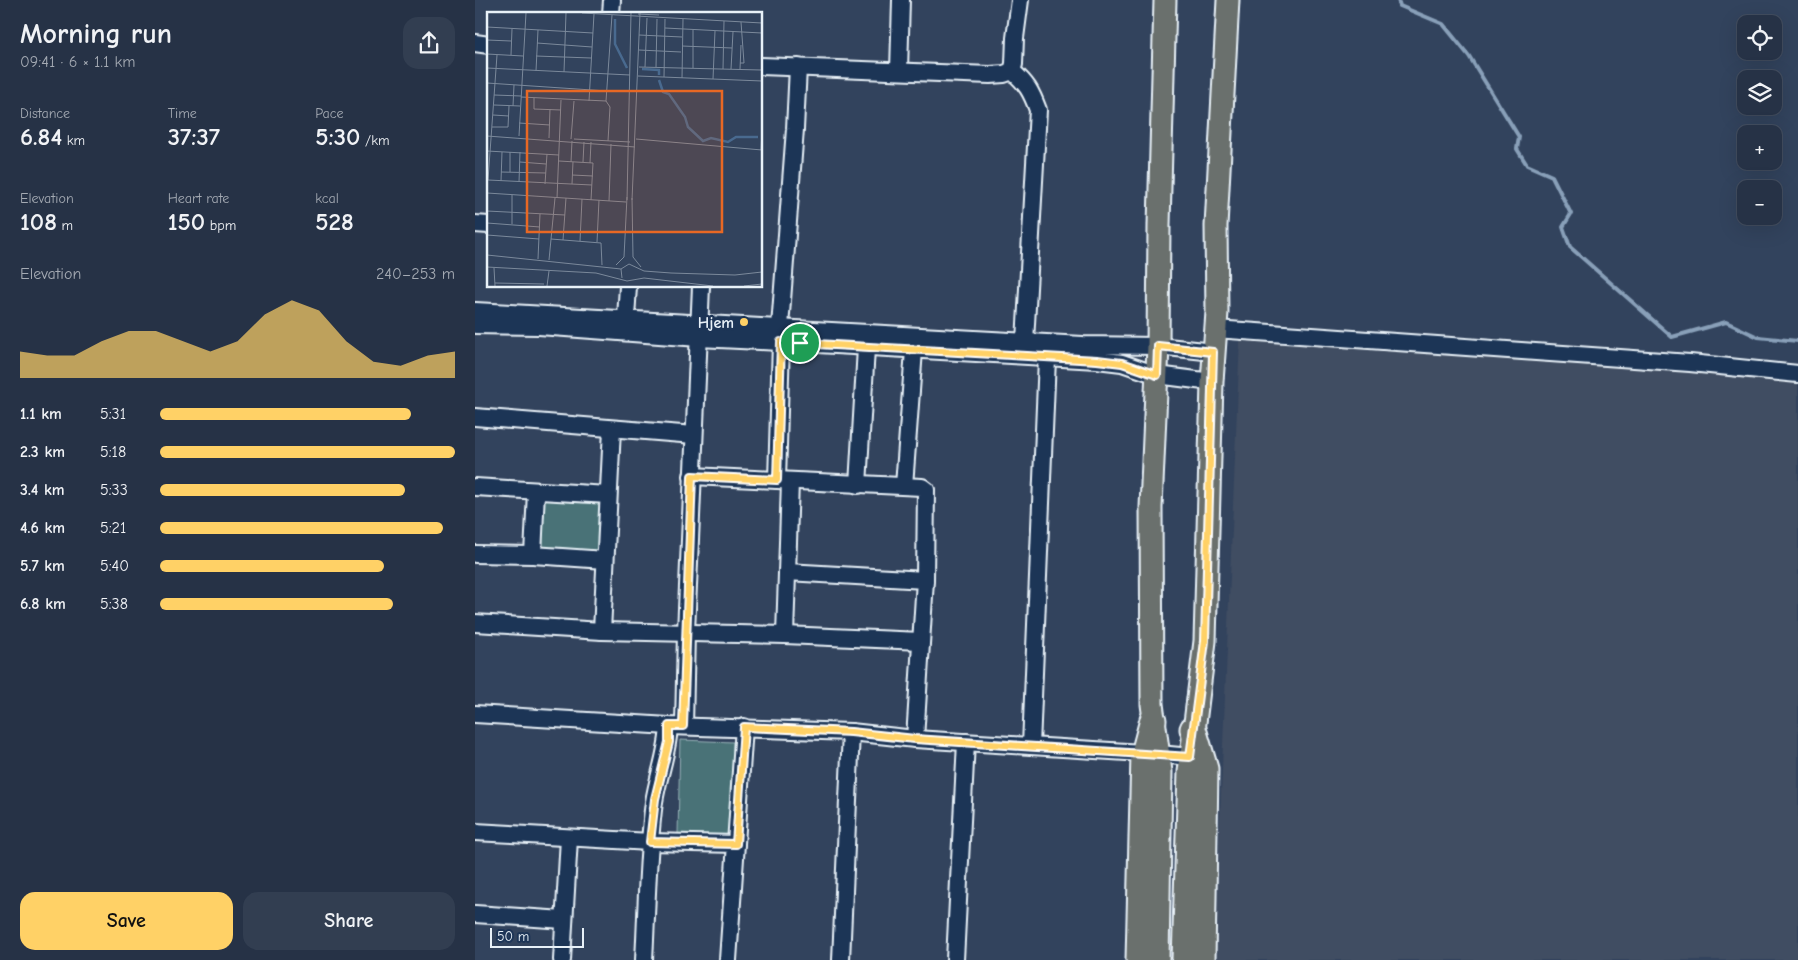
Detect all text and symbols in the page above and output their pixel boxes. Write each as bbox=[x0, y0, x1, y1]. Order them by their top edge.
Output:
inset map bbox=[487, 12, 763, 288]
map controls bbox=[1737, 15, 1782, 225]
button: locate bbox=[1737, 15, 1782, 60]
button: share bbox=[403, 17, 455, 69]
text: Morning run bbox=[20, 18, 172, 50]
text: 09:41 · 6 × 1.1 km bbox=[20, 53, 136, 71]
button: layers bbox=[1737, 70, 1782, 115]
text: Distance bbox=[20, 105, 70, 122]
text: Time bbox=[168, 105, 197, 122]
text: Pace bbox=[315, 105, 344, 122]
text: 6.84 bbox=[20, 122, 62, 151]
text: 37:37 bbox=[168, 122, 220, 151]
text: 5:30 bbox=[315, 122, 360, 151]
button: + bbox=[1737, 125, 1782, 170]
text: km bbox=[62, 132, 85, 149]
text: /km bbox=[360, 132, 390, 149]
button: − bbox=[1737, 180, 1782, 225]
text: Elevation bbox=[20, 190, 74, 207]
text: Heart rate bbox=[168, 190, 229, 207]
text: kcal bbox=[315, 190, 339, 207]
text: 108 bbox=[20, 207, 57, 236]
text: 150 bbox=[168, 207, 205, 236]
text: 528 bbox=[315, 207, 354, 236]
text: m bbox=[57, 217, 73, 234]
text: bpm bbox=[205, 217, 236, 234]
text: Elevation bbox=[20, 265, 81, 283]
text: 240–253 m bbox=[376, 265, 455, 283]
place label: Hjem bbox=[698, 314, 734, 332]
marker: Hjem bbox=[738, 316, 750, 328]
pin bbox=[779, 322, 821, 364]
icon: arrive bbox=[786, 329, 814, 357]
text: 1.1 km bbox=[20, 405, 62, 423]
text: 5:31 bbox=[100, 405, 126, 423]
text: 2.3 km bbox=[20, 443, 65, 461]
text: 5:18 bbox=[100, 443, 126, 461]
text: 3.4 km bbox=[20, 481, 65, 499]
text: 5:33 bbox=[100, 481, 128, 499]
text: 4.6 km bbox=[20, 519, 65, 537]
text: 5:21 bbox=[100, 519, 126, 537]
text: 5.7 km bbox=[20, 557, 65, 575]
text: 5:40 bbox=[100, 557, 129, 575]
text: 6.8 km bbox=[20, 595, 66, 613]
text: 5:38 bbox=[100, 595, 128, 613]
button: Save bbox=[20, 892, 233, 950]
button: Share bbox=[243, 892, 455, 950]
scale bar bbox=[490, 925, 584, 948]
text: 50 m bbox=[497, 928, 529, 945]

